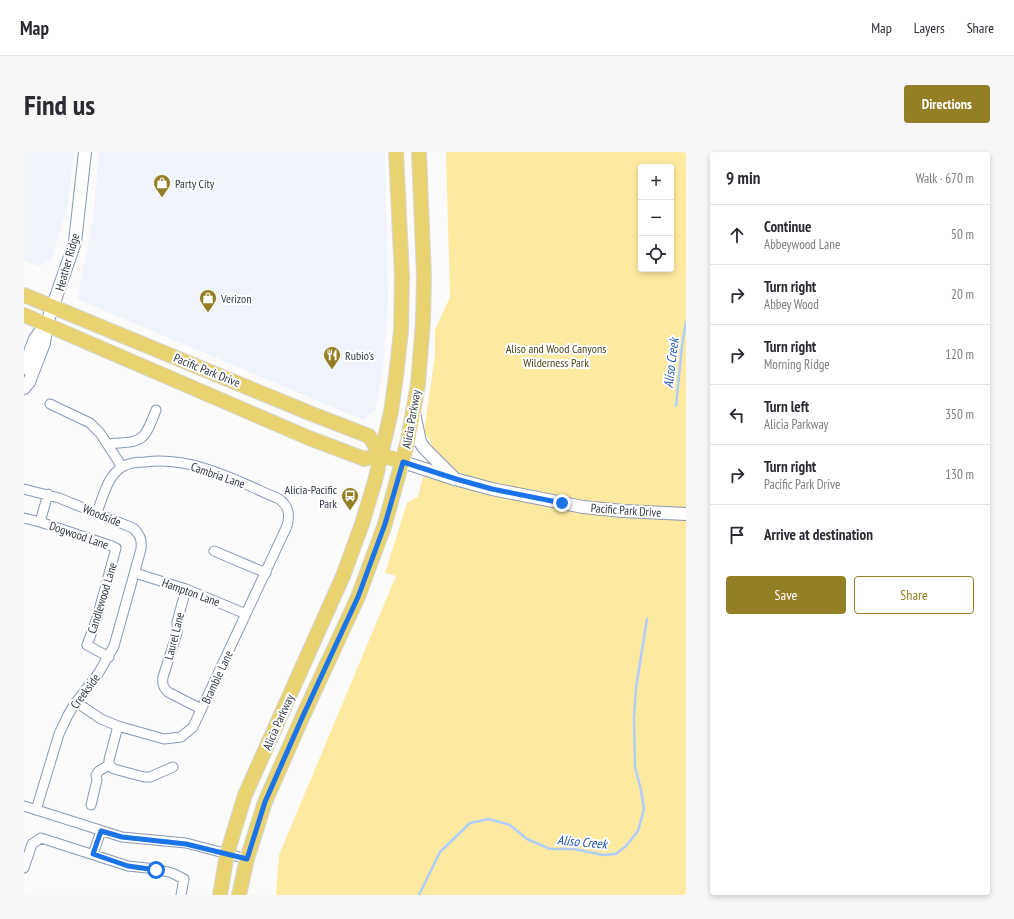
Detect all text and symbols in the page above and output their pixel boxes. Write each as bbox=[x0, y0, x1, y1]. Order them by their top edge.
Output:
text: Map bbox=[20, 16, 49, 40]
text: Map bbox=[871, 19, 892, 37]
text: Layers bbox=[914, 19, 945, 37]
text: Share bbox=[967, 19, 994, 37]
button: Directions bbox=[904, 85, 990, 123]
text: Find us bbox=[24, 86, 95, 123]
map controls bbox=[638, 164, 674, 272]
button: + bbox=[638, 164, 674, 200]
text: 9 min bbox=[726, 167, 760, 189]
text: Walk · 670 m bbox=[916, 170, 974, 187]
shop icon: Party City bbox=[152, 173, 172, 198]
place label: Party City bbox=[175, 176, 215, 191]
button: − bbox=[638, 200, 674, 236]
text: Continue bbox=[764, 217, 811, 236]
icon: ahead bbox=[726, 224, 748, 246]
text: 50 m bbox=[951, 226, 974, 243]
street label: Heather Ridge bbox=[52, 231, 82, 293]
button: locate bbox=[638, 236, 674, 272]
text: Abbeywood Lane bbox=[764, 236, 840, 253]
text: Turn right bbox=[764, 277, 816, 296]
icon: right bbox=[726, 284, 748, 306]
text: 20 m bbox=[951, 286, 974, 303]
shop icon: Verizon bbox=[198, 288, 218, 313]
place label: Verizon bbox=[220, 291, 251, 306]
text: Abbey Wood bbox=[764, 296, 819, 313]
water label: Aliso Creek bbox=[660, 335, 683, 389]
text: Turn right bbox=[764, 337, 816, 356]
park label: Aliso and Wood Canyons Wilderness Park bbox=[506, 341, 606, 370]
icon: right bbox=[726, 344, 748, 366]
restaurant icon: Rubio's bbox=[322, 345, 342, 370]
text: 120 m bbox=[945, 346, 974, 363]
place label: Rubio's bbox=[345, 348, 374, 363]
street label: Pacific Park Drive bbox=[172, 350, 243, 390]
text: Morning Ridge bbox=[764, 356, 830, 373]
street label: Alicia Parkway bbox=[398, 388, 424, 450]
text: Turn left bbox=[764, 397, 809, 416]
icon: left bbox=[726, 404, 748, 426]
text: 350 m bbox=[945, 406, 974, 423]
text: Alicia Parkway bbox=[764, 416, 828, 433]
text: Turn right bbox=[764, 457, 816, 476]
street label: Cambria Lane bbox=[189, 459, 247, 491]
icon: right bbox=[726, 464, 748, 486]
text: 130 m bbox=[945, 466, 974, 483]
text: Pacific Park Drive bbox=[764, 476, 840, 493]
place label: Alicia-Pacific Park bbox=[284, 482, 338, 511]
bus stop icon: Alicia-Pacific Park bbox=[340, 486, 360, 511]
route end bbox=[553, 494, 571, 512]
street label: Pacific Park Drive bbox=[590, 500, 662, 520]
street label: Woodside bbox=[81, 501, 123, 529]
street label: Dogwood Lane bbox=[47, 518, 111, 552]
icon: arrive bbox=[726, 524, 748, 546]
text: Arrive at destination bbox=[764, 525, 873, 544]
street label: Candlewood Lane bbox=[84, 561, 120, 635]
street label: Hampton Lane bbox=[160, 575, 222, 609]
button: Save bbox=[726, 576, 846, 614]
button: Share bbox=[854, 576, 974, 614]
street label: Laurel Lane bbox=[161, 611, 187, 661]
street label: Bramble Lane bbox=[198, 648, 236, 706]
street label: Creekside bbox=[67, 671, 103, 711]
street label: Alicia Parkway bbox=[259, 691, 297, 752]
water label: Aliso Creek bbox=[556, 831, 609, 853]
route start bbox=[147, 861, 165, 879]

